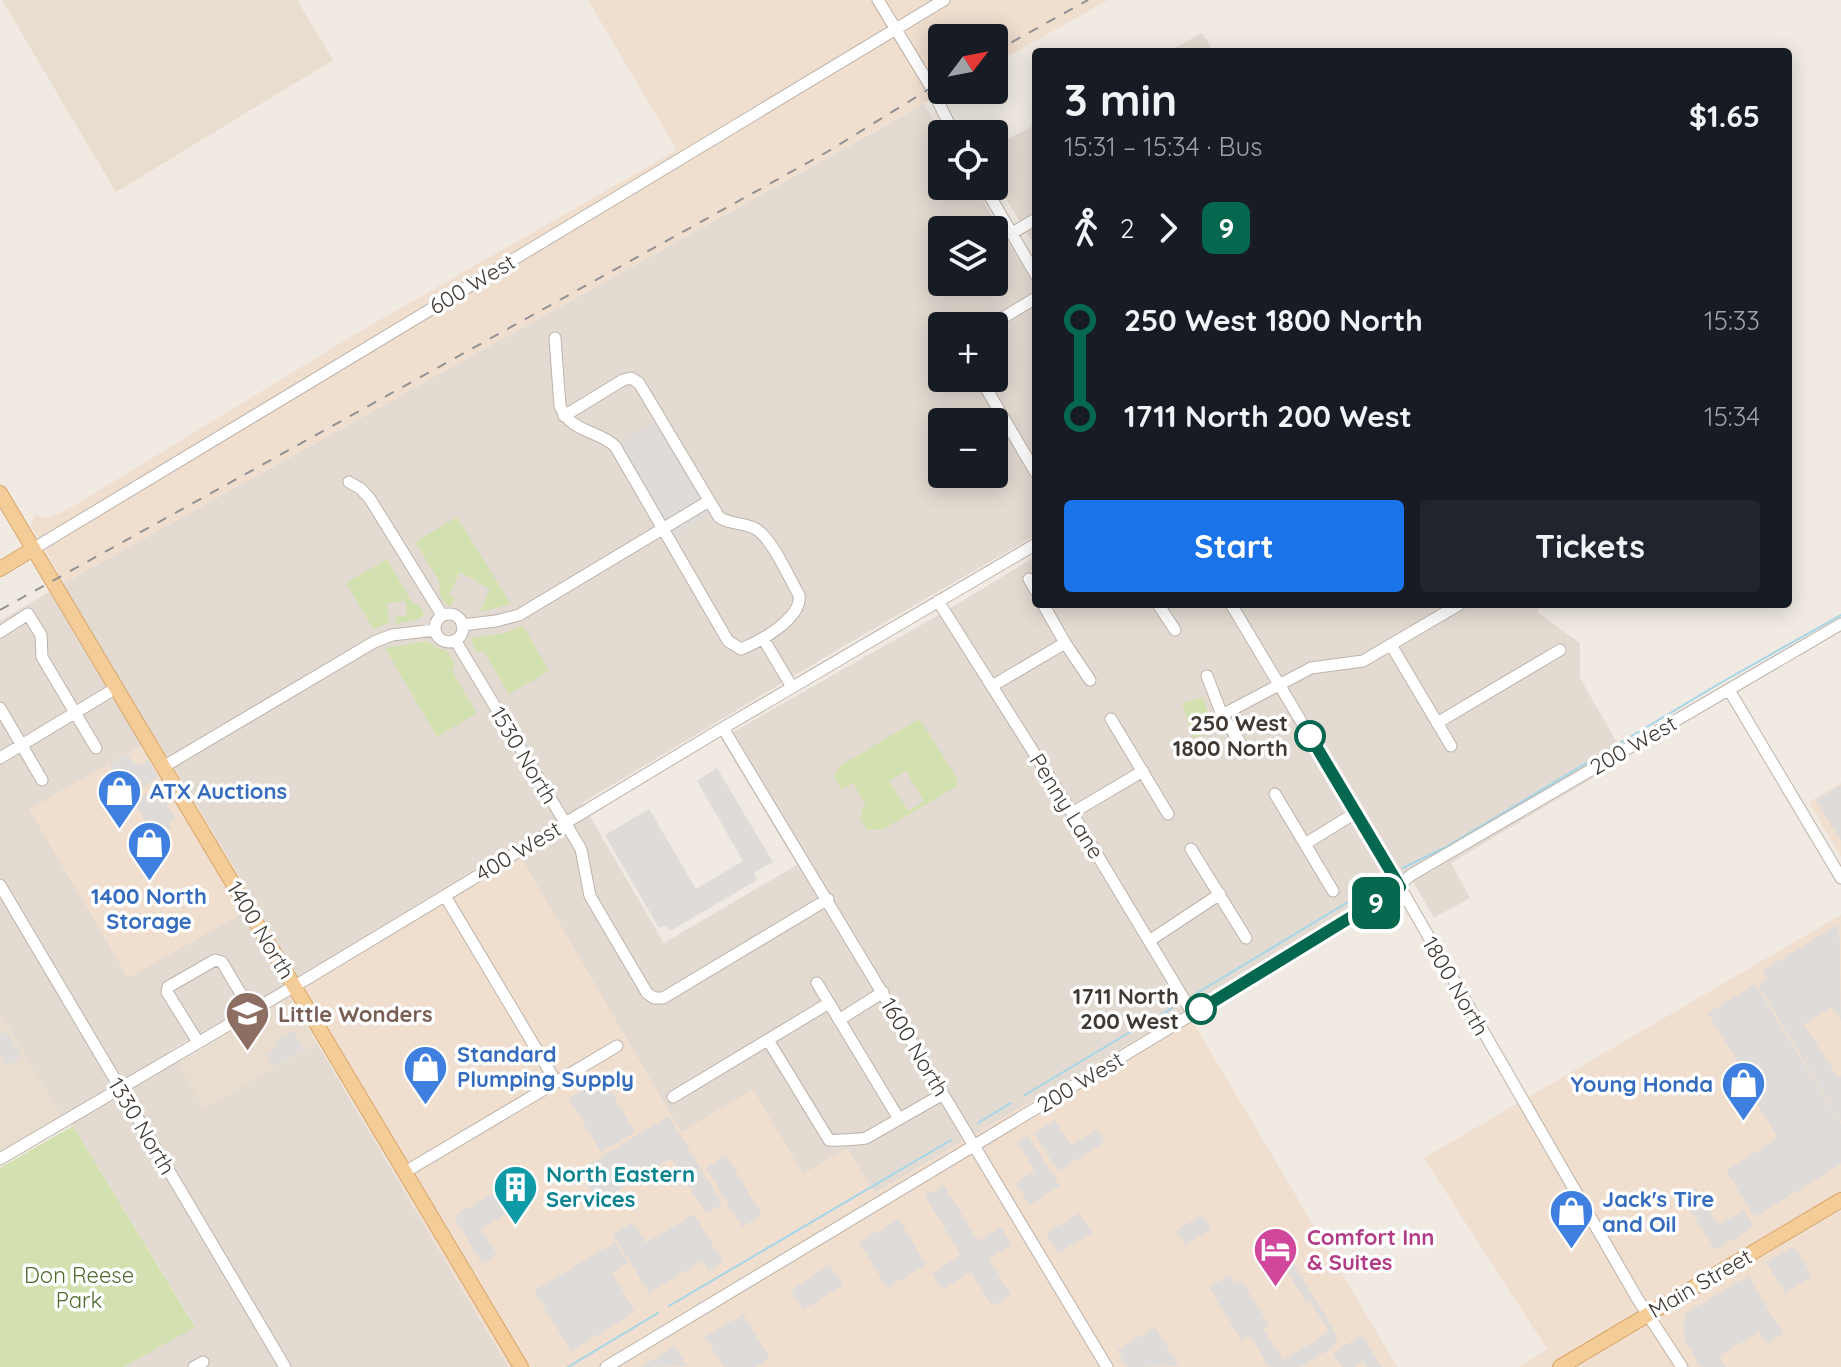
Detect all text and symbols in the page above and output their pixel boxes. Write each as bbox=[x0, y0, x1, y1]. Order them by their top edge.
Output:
north arrow bbox=[928, 24, 1008, 104]
map controls bbox=[928, 24, 1008, 488]
text: 3 min bbox=[1064, 72, 1177, 127]
text: $1.65 bbox=[1689, 97, 1760, 135]
button: locate bbox=[928, 120, 1008, 200]
text: 15:31 – 15:34 · Bus bbox=[1064, 130, 1263, 163]
icon: walk bbox=[1064, 206, 1108, 250]
icon: forward bbox=[1146, 206, 1190, 250]
text: 9 bbox=[1218, 210, 1234, 245]
text: 2 bbox=[1120, 212, 1134, 245]
button: layers bbox=[928, 216, 1008, 296]
street label: 600 West bbox=[424, 247, 520, 321]
text: 250 West 1800 North bbox=[1124, 301, 1423, 339]
text: 15:33 bbox=[1704, 304, 1760, 337]
button: + bbox=[928, 312, 1008, 392]
text: 1711 North 200 West bbox=[1124, 397, 1412, 435]
text: 15:34 bbox=[1704, 400, 1760, 433]
button: − bbox=[928, 408, 1008, 488]
button: Start bbox=[1064, 500, 1404, 592]
button: Tickets bbox=[1420, 500, 1760, 592]
street label: 1530 North bbox=[484, 701, 564, 809]
place label: 250 West 1800 North bbox=[1173, 709, 1288, 762]
street label: 200 West bbox=[1585, 709, 1681, 781]
marker: 250 West 1800 North bbox=[1295, 721, 1325, 751]
street label: Penny Lane bbox=[1024, 748, 1110, 864]
shop icon: ATX Auctions bbox=[95, 767, 143, 830]
place label: ATX Auctions bbox=[150, 777, 287, 805]
street label: 400 West bbox=[470, 815, 566, 887]
shop icon: 1400 North Storage bbox=[125, 819, 173, 882]
street label: 1400 North bbox=[221, 876, 301, 984]
line badge: 9 bbox=[1350, 877, 1402, 929]
place label: 1400 North Storage bbox=[91, 882, 207, 935]
text: 9 bbox=[1368, 885, 1384, 920]
street label: 1800 North bbox=[1416, 931, 1496, 1041]
place label: 1711 North 200 West bbox=[1073, 982, 1179, 1035]
school or university icon: Little Wonders bbox=[223, 990, 271, 1053]
street label: 1600 North bbox=[875, 993, 955, 1101]
marker: 1711 North 200 West bbox=[1186, 994, 1216, 1024]
place label: Little Wonders bbox=[278, 1000, 433, 1028]
place label: Standard Plumping Supply bbox=[457, 1040, 634, 1093]
shop icon: Standard Plumping Supply bbox=[402, 1043, 450, 1106]
street label: 200 West bbox=[1032, 1045, 1128, 1119]
shop icon: Young Honda bbox=[1720, 1060, 1768, 1123]
place label: Young Honda bbox=[1571, 1070, 1713, 1098]
street label: 1330 North bbox=[102, 1072, 182, 1180]
place label: North Eastern Services bbox=[546, 1160, 695, 1213]
building icon: North Eastern Services bbox=[491, 1163, 539, 1226]
place label: Jack's Tire and Oil bbox=[1602, 1185, 1714, 1238]
shop icon: Jack's Tire and Oil bbox=[1547, 1188, 1595, 1251]
place label: Comfort Inn & Suites bbox=[1307, 1223, 1434, 1276]
hotel icon: Comfort Inn & Suites bbox=[1252, 1226, 1300, 1289]
street label: Main Street bbox=[1643, 1242, 1757, 1324]
park label: Don Reese Park bbox=[24, 1261, 134, 1314]

